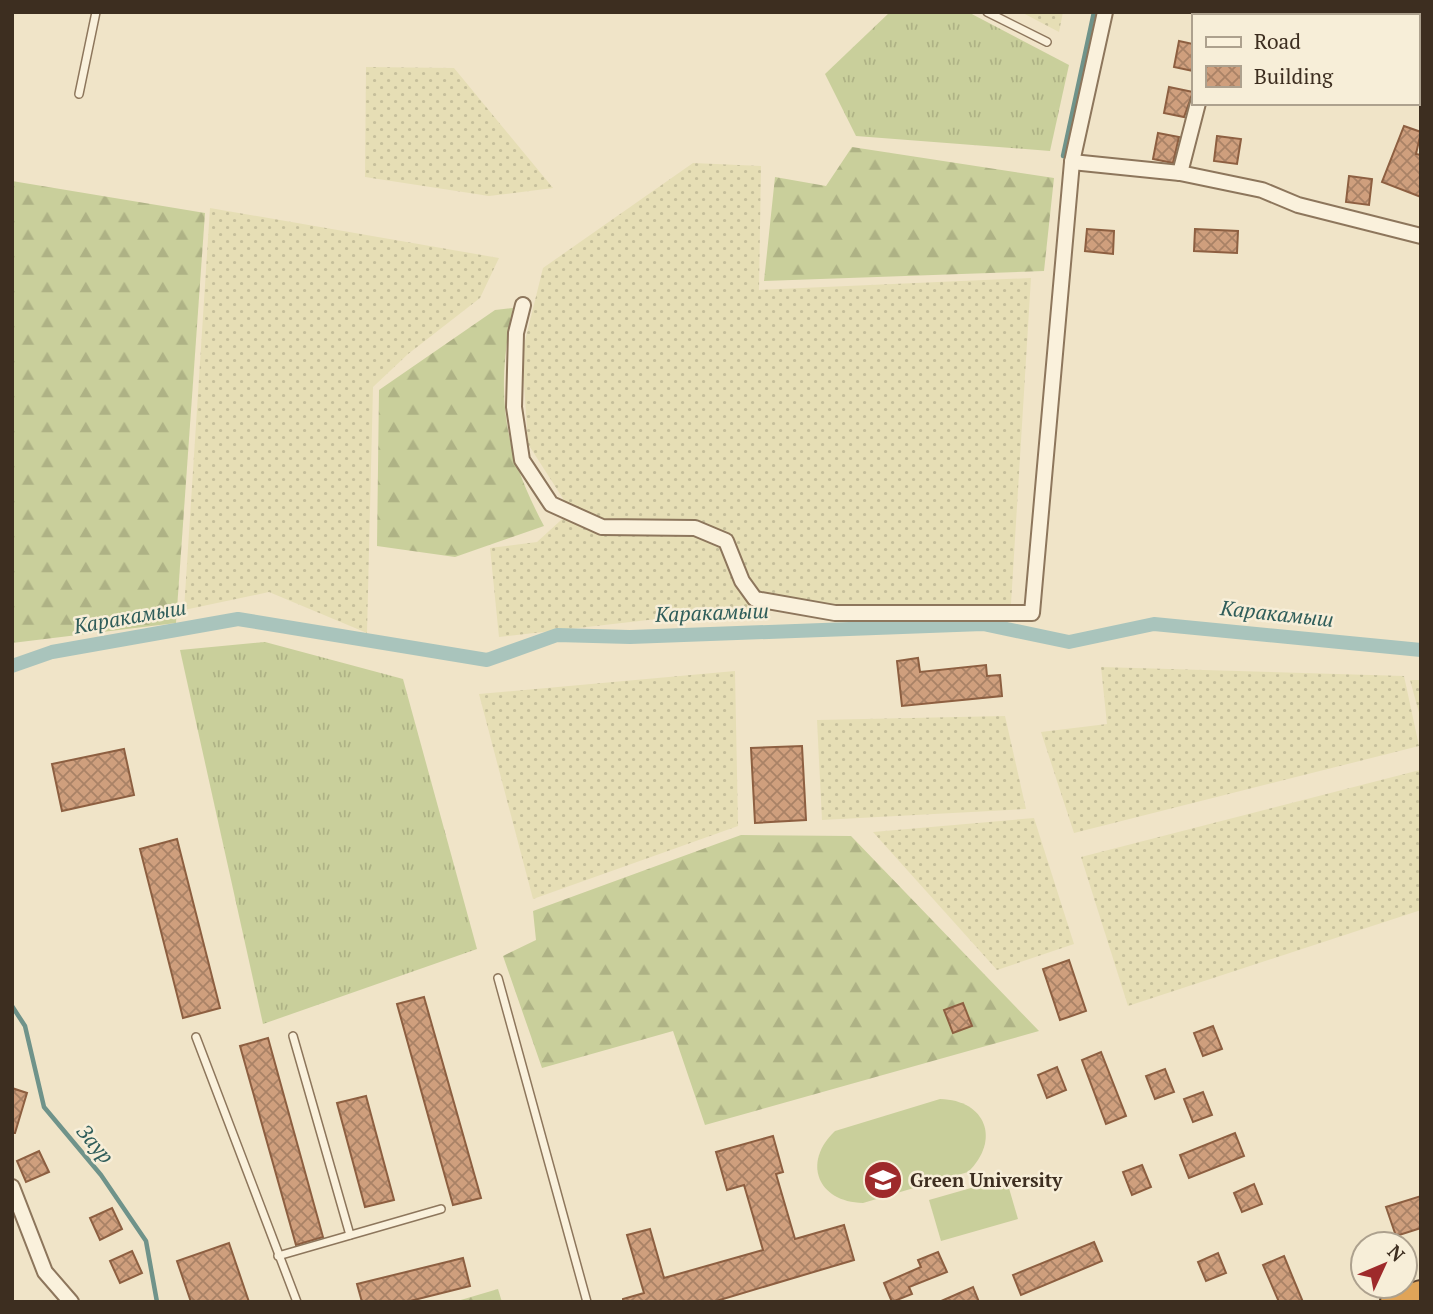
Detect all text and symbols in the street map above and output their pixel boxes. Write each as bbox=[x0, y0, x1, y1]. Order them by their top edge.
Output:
legend bbox=[1192, 14, 1419, 105]
text: Road bbox=[1254, 27, 1301, 55]
text: Building bbox=[1254, 62, 1334, 90]
water label: Каракамыш bbox=[70, 592, 188, 640]
water label: Каракамыш bbox=[1218, 593, 1335, 633]
water label: Каракамыш bbox=[654, 596, 769, 628]
water label: Заур bbox=[71, 1118, 121, 1169]
school or university icon: Green University bbox=[862, 1159, 904, 1201]
place label: Green University bbox=[910, 1167, 1063, 1192]
north arrow bbox=[1349, 1230, 1419, 1300]
text: N bbox=[1383, 1239, 1411, 1267]

